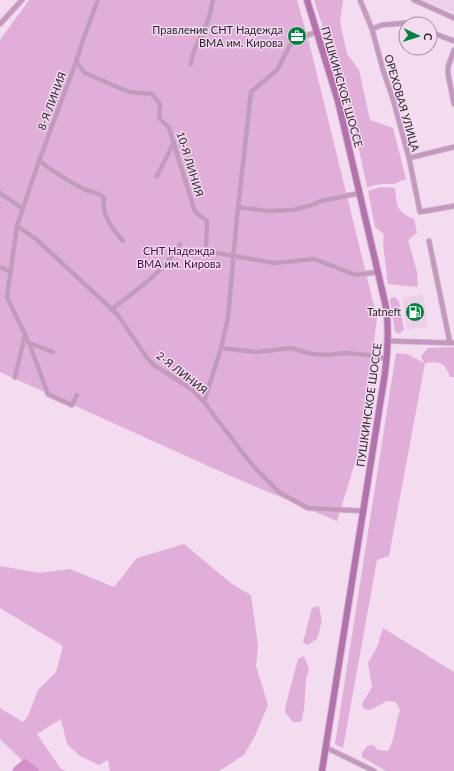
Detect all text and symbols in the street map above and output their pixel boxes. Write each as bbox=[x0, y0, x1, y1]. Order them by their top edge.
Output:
north arrow bbox=[398, 16, 438, 56]
place label: Правление СНТ Надежда ВМА им. Кирова bbox=[152, 23, 283, 49]
office icon: Правление СНТ Надежда ВМА им. Кирова bbox=[286, 25, 308, 47]
street label: ПУШКИНСКОЕ ШОССЕ bbox=[319, 25, 366, 149]
text: С bbox=[422, 33, 435, 42]
street label: ОРЕХОВАЯ УЛИЦА bbox=[382, 53, 423, 154]
street label: 8-Я ЛИНИЯ bbox=[35, 70, 69, 132]
street label: 10-Я ЛИНИЯ bbox=[174, 130, 207, 198]
park label: СНТ Надежда ВМА им. Кирова bbox=[137, 244, 221, 270]
fuel station icon: Tatneft bbox=[404, 301, 426, 323]
place label: Tatneft bbox=[367, 305, 401, 318]
street label: ПУШКИНСКОЕ ШОССЕ bbox=[353, 342, 384, 468]
street label: 2-Я ЛИНИЯ bbox=[154, 349, 210, 397]

